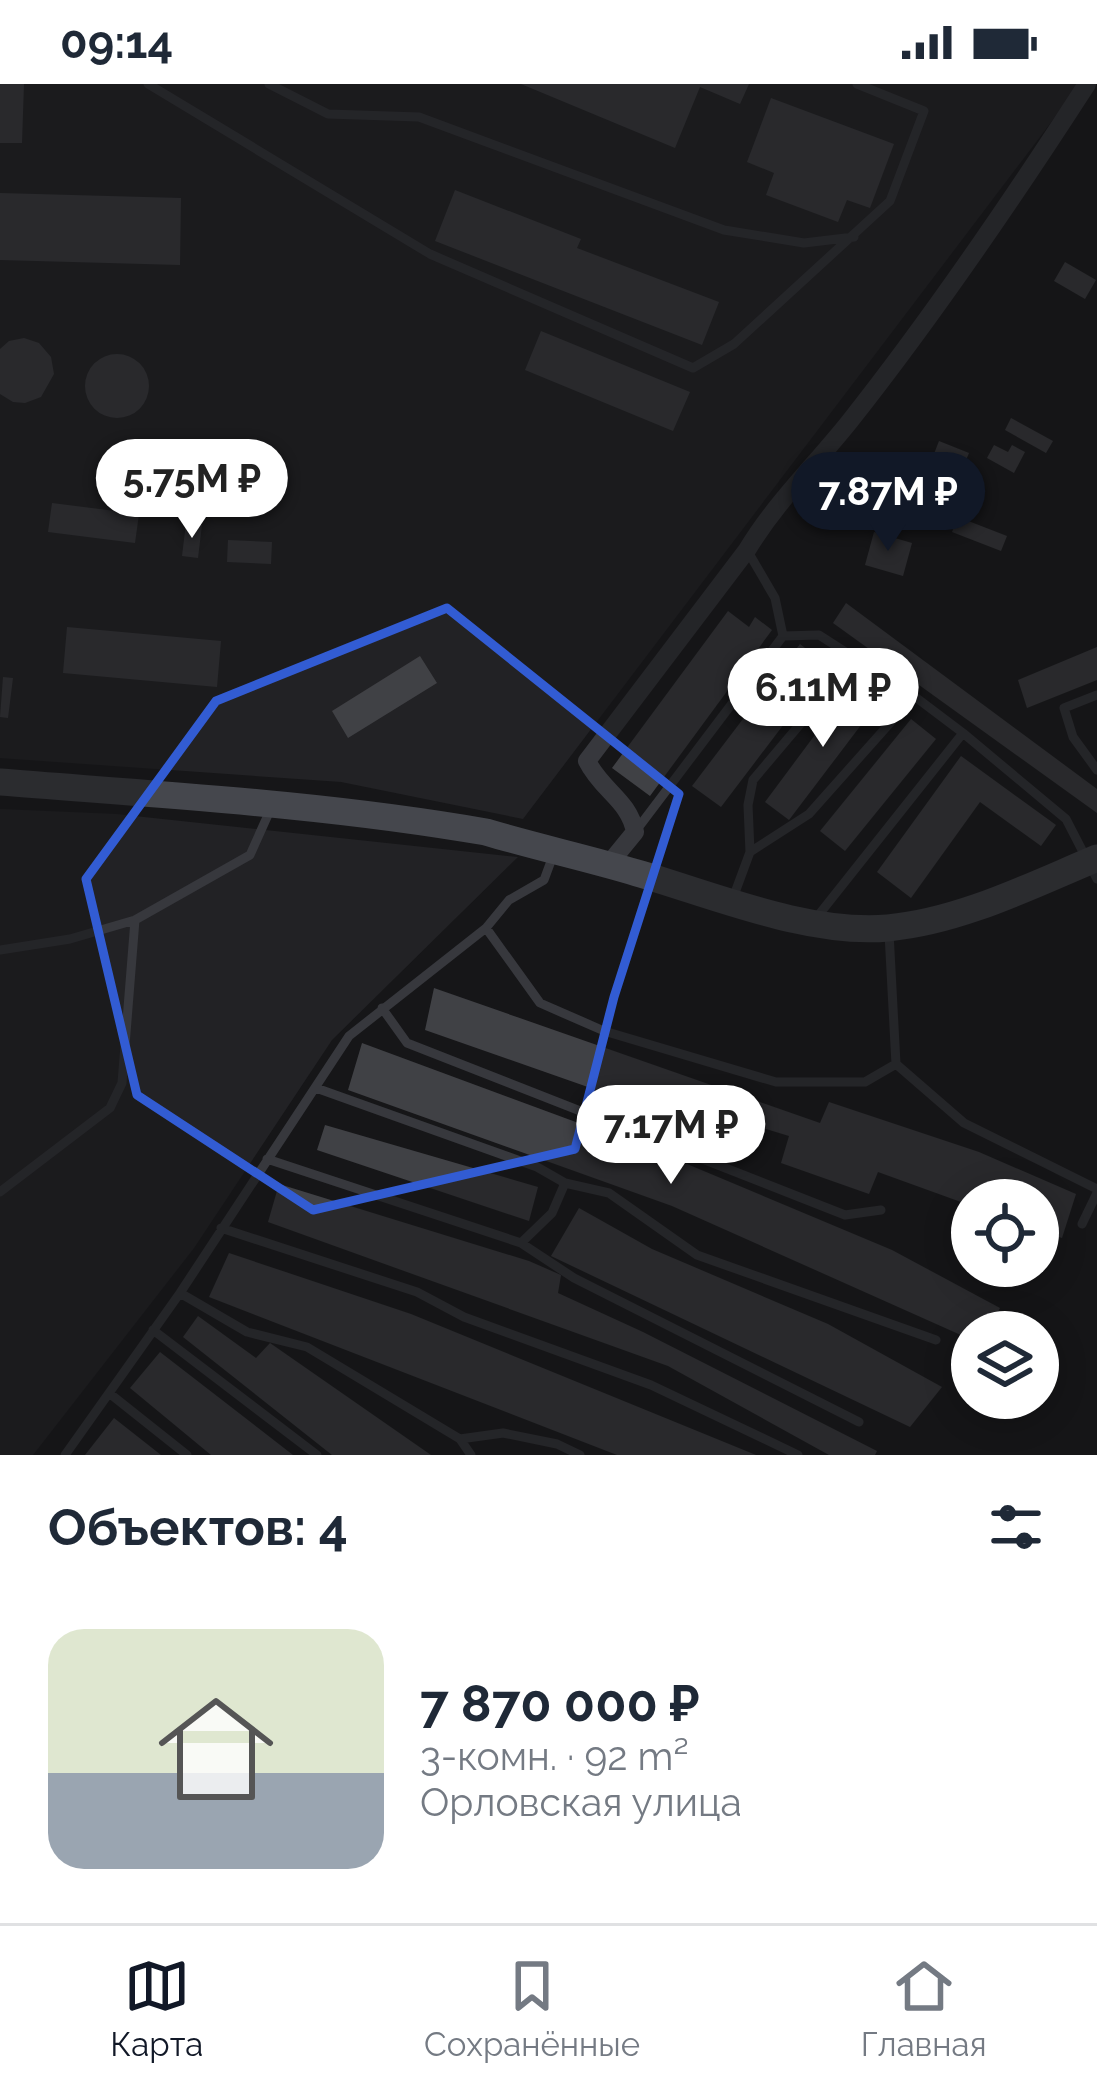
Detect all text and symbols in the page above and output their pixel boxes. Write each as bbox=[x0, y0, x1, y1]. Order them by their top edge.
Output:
text: 09:14 bbox=[60, 16, 173, 69]
pin: 5.75M ₽ bbox=[81, 439, 303, 541]
pin: 7.87M ₽ bbox=[777, 452, 999, 554]
text: 5.75M ₽ bbox=[123, 455, 261, 501]
text: 7.87M ₽ bbox=[818, 468, 958, 514]
pin: 6.11M ₽ bbox=[712, 648, 934, 750]
text: 6.11M ₽ bbox=[755, 664, 891, 710]
pin: 7.17M ₽ bbox=[560, 1085, 782, 1187]
text: 7.17M ₽ bbox=[603, 1101, 739, 1147]
map controls bbox=[951, 1179, 1059, 1419]
button: locate bbox=[951, 1179, 1059, 1287]
button: layers bbox=[951, 1311, 1059, 1419]
icon: filters bbox=[983, 1494, 1049, 1560]
text: Объектов: 4 bbox=[48, 1497, 348, 1557]
text: 7 870 000 ₽ bbox=[420, 1673, 700, 1733]
icon: home bbox=[144, 1677, 288, 1821]
text: 3-комн. · 92 m² bbox=[420, 1733, 689, 1779]
text: Орловская улица bbox=[420, 1779, 742, 1825]
tab: Карта bbox=[110, 1953, 203, 2064]
tab: Сохранённые bbox=[424, 1953, 640, 2064]
tab: Главная bbox=[861, 1953, 987, 2064]

